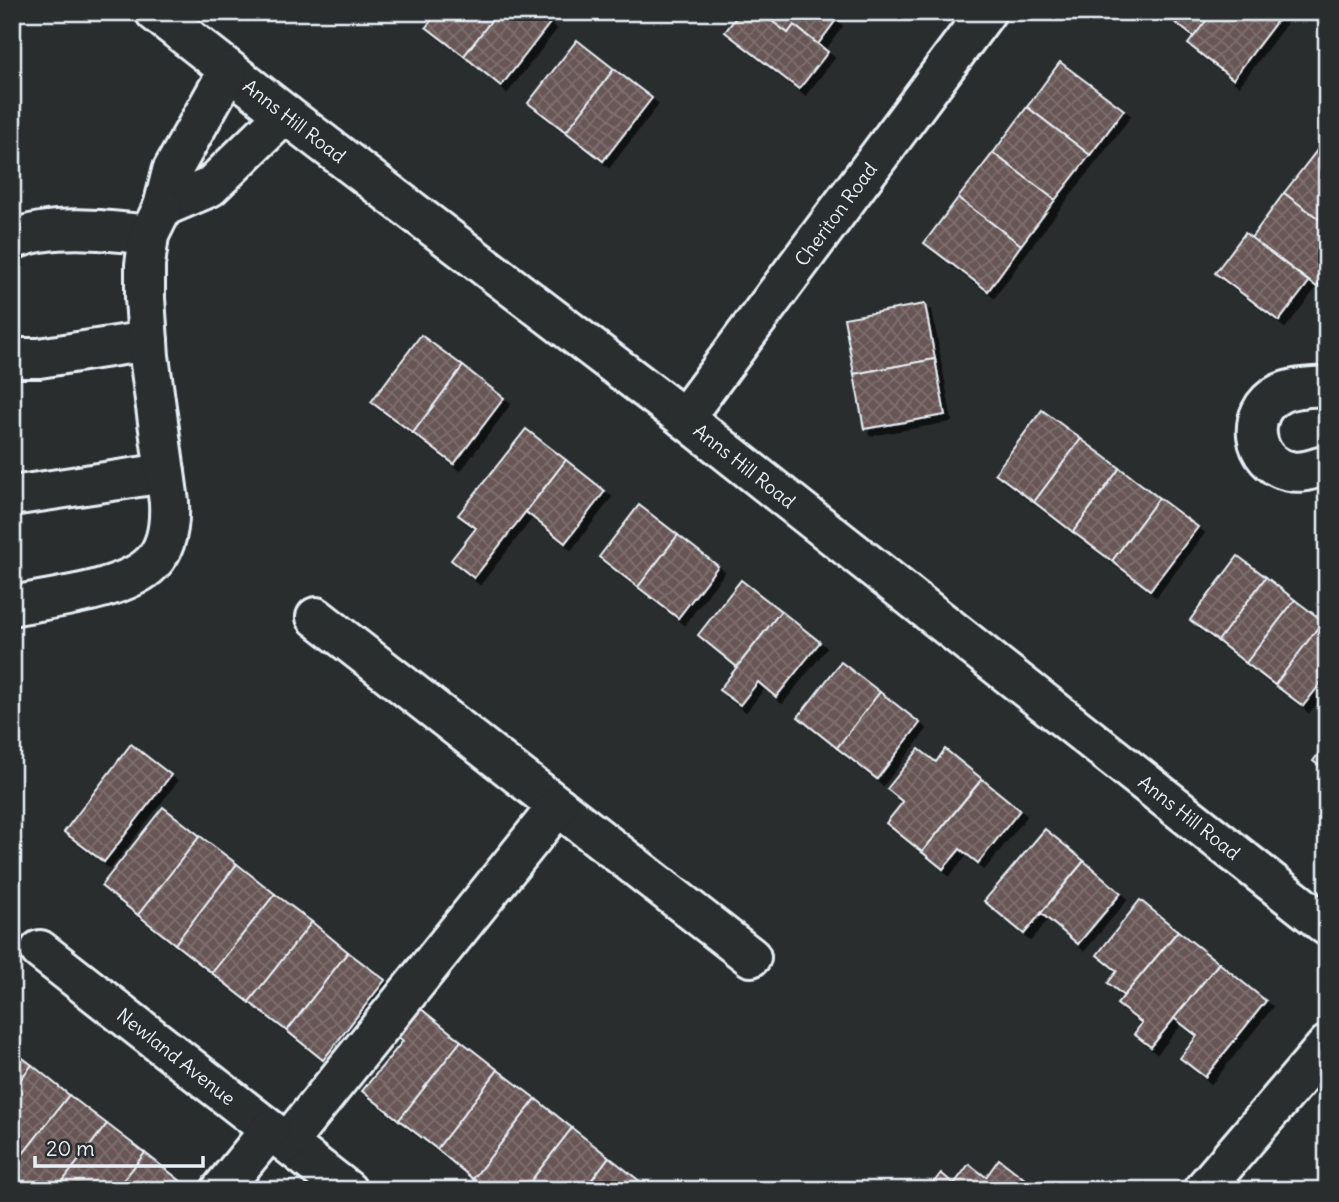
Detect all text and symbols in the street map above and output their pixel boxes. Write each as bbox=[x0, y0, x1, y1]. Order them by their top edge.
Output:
street label: Anns Hill Road bbox=[238, 74, 351, 168]
street label: Cheriton Road bbox=[789, 158, 882, 271]
street label: Anns Hill Road bbox=[689, 418, 800, 513]
street label: Anns Hill Road bbox=[1134, 770, 1245, 865]
street label: Newland Avenue bbox=[112, 1003, 240, 1110]
scale bar bbox=[35, 1125, 203, 1169]
text: 20 m bbox=[46, 1135, 95, 1162]

